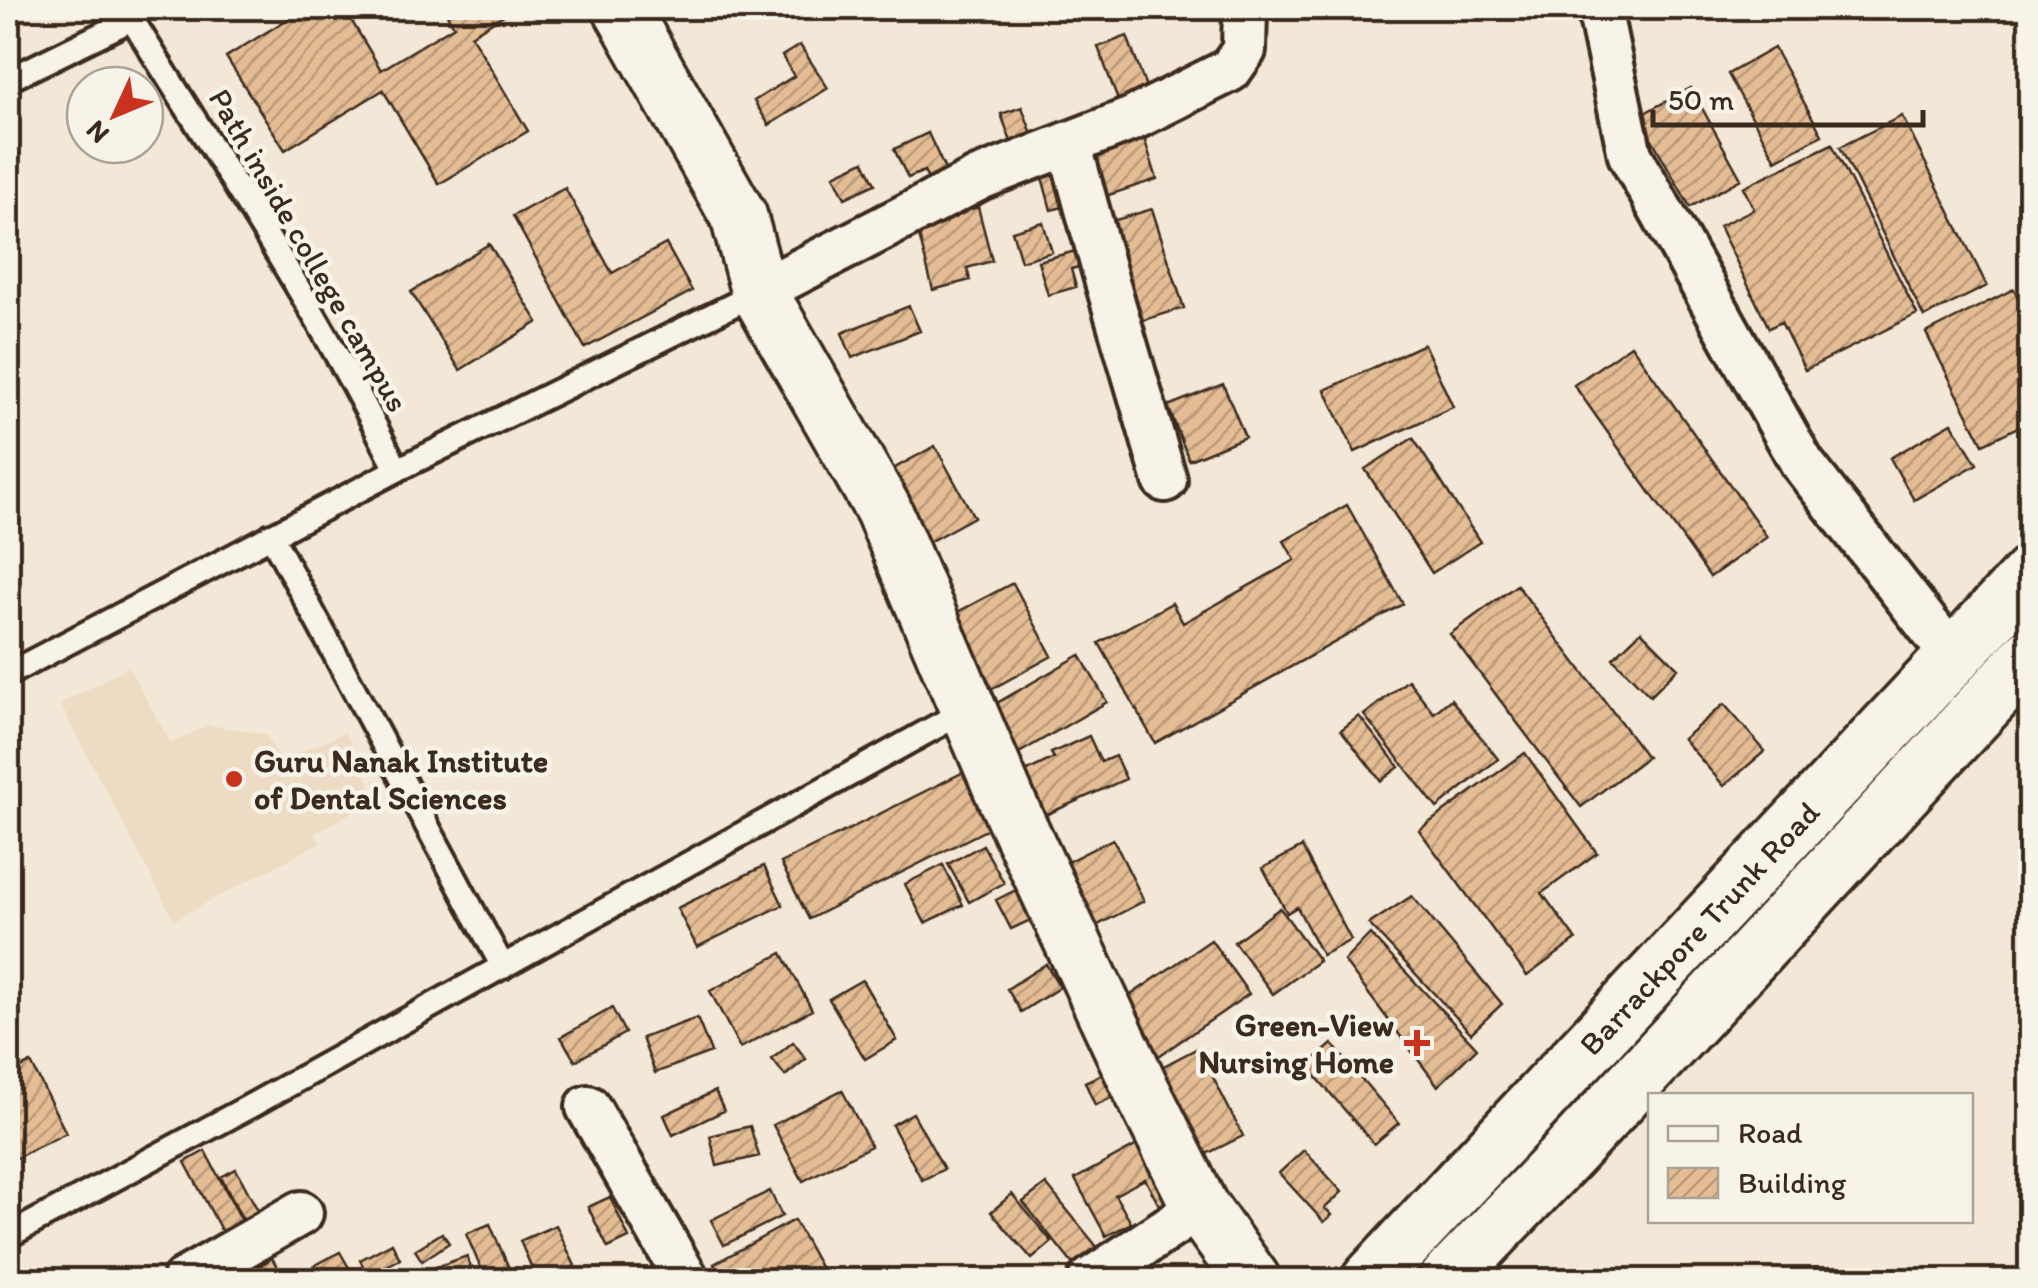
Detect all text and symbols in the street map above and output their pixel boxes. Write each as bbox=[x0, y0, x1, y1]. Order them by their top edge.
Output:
north arrow bbox=[65, 65, 165, 165]
scale bar bbox=[1653, 65, 1923, 127]
text: 50 m bbox=[1668, 81, 1734, 118]
street label: Path inside college campus bbox=[201, 82, 417, 418]
text: N bbox=[78, 114, 116, 151]
place label: Guru Nanak Institute of Dental Sciences bbox=[254, 742, 548, 817]
marker: Guru Nanak Institute of Dental Sciences bbox=[223, 768, 245, 790]
street label: Barrackpore Trunk Road bbox=[1571, 793, 1828, 1063]
place label: Green-View Nursing Home bbox=[1198, 1006, 1394, 1081]
marker: Green-View Nursing Home bbox=[1404, 1030, 1430, 1056]
legend bbox=[1648, 1093, 1973, 1223]
text: Road bbox=[1738, 1114, 1803, 1151]
text: Building bbox=[1738, 1164, 1847, 1201]

